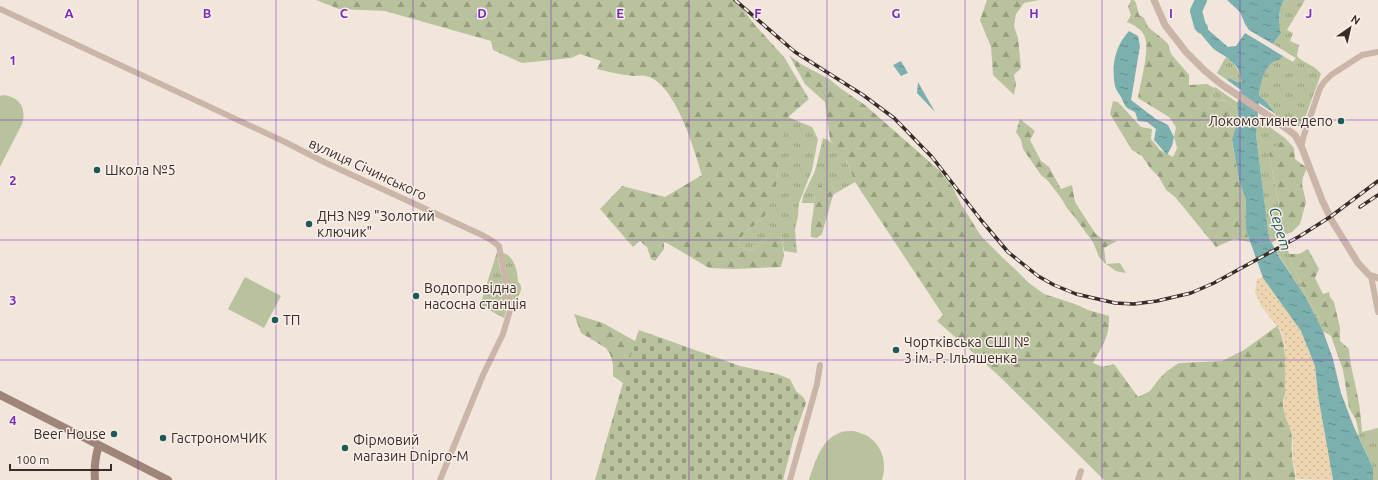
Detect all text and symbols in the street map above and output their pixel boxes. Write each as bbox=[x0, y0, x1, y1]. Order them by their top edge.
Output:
text: A bbox=[64, 6, 74, 20]
text: B bbox=[203, 6, 212, 20]
text: C bbox=[340, 6, 349, 20]
text: D bbox=[477, 6, 487, 20]
text: E bbox=[616, 6, 624, 20]
text: F bbox=[754, 6, 762, 20]
text: G bbox=[892, 6, 901, 20]
text: H bbox=[1029, 6, 1039, 20]
text: I bbox=[1169, 6, 1173, 20]
text: J bbox=[1306, 6, 1312, 20]
north arrow bbox=[1330, 8, 1370, 48]
text: N bbox=[1349, 12, 1362, 27]
text: 1 bbox=[9, 53, 17, 67]
place label: Локомотивне депо bbox=[1208, 113, 1333, 129]
marker: Локомотивне депо bbox=[1336, 116, 1346, 126]
street label: вулиця Січинського bbox=[307, 135, 429, 203]
place label: Школа №5 bbox=[105, 162, 176, 178]
marker: Школа №5 bbox=[92, 165, 102, 175]
text: 2 bbox=[9, 173, 17, 187]
water label: Серет bbox=[1266, 205, 1295, 253]
place label: ДНЗ №9 "Золотий ключик" bbox=[317, 208, 435, 240]
marker: ДНЗ №9 "Золотий ключик" bbox=[304, 219, 314, 229]
place label: Водопровідна насосна станція bbox=[424, 280, 526, 312]
marker: Водопровідна насосна станція bbox=[411, 291, 421, 301]
text: 3 bbox=[9, 293, 17, 307]
place label: ТП bbox=[283, 312, 300, 328]
marker: ТП bbox=[270, 315, 280, 325]
place label: Чортківська СШІ № 3 ім. Р. Ільяшенка bbox=[904, 334, 1029, 366]
marker: Чортківська СШІ № 3 ім. Р. Ільяшенка bbox=[891, 345, 901, 355]
text: 4 bbox=[9, 413, 17, 427]
place label: Beer House bbox=[33, 426, 106, 442]
marker: Beer House bbox=[109, 429, 119, 439]
place label: ГастрономЧИК bbox=[171, 430, 267, 446]
place label: Фірмовий магазин Dnipro-M bbox=[353, 432, 469, 464]
marker: ГастрономЧИК bbox=[158, 433, 168, 443]
marker: Фірмовий магазин Dnipro-M bbox=[340, 443, 350, 453]
scale bar bbox=[10, 446, 111, 472]
text: 100 m bbox=[16, 453, 49, 466]

